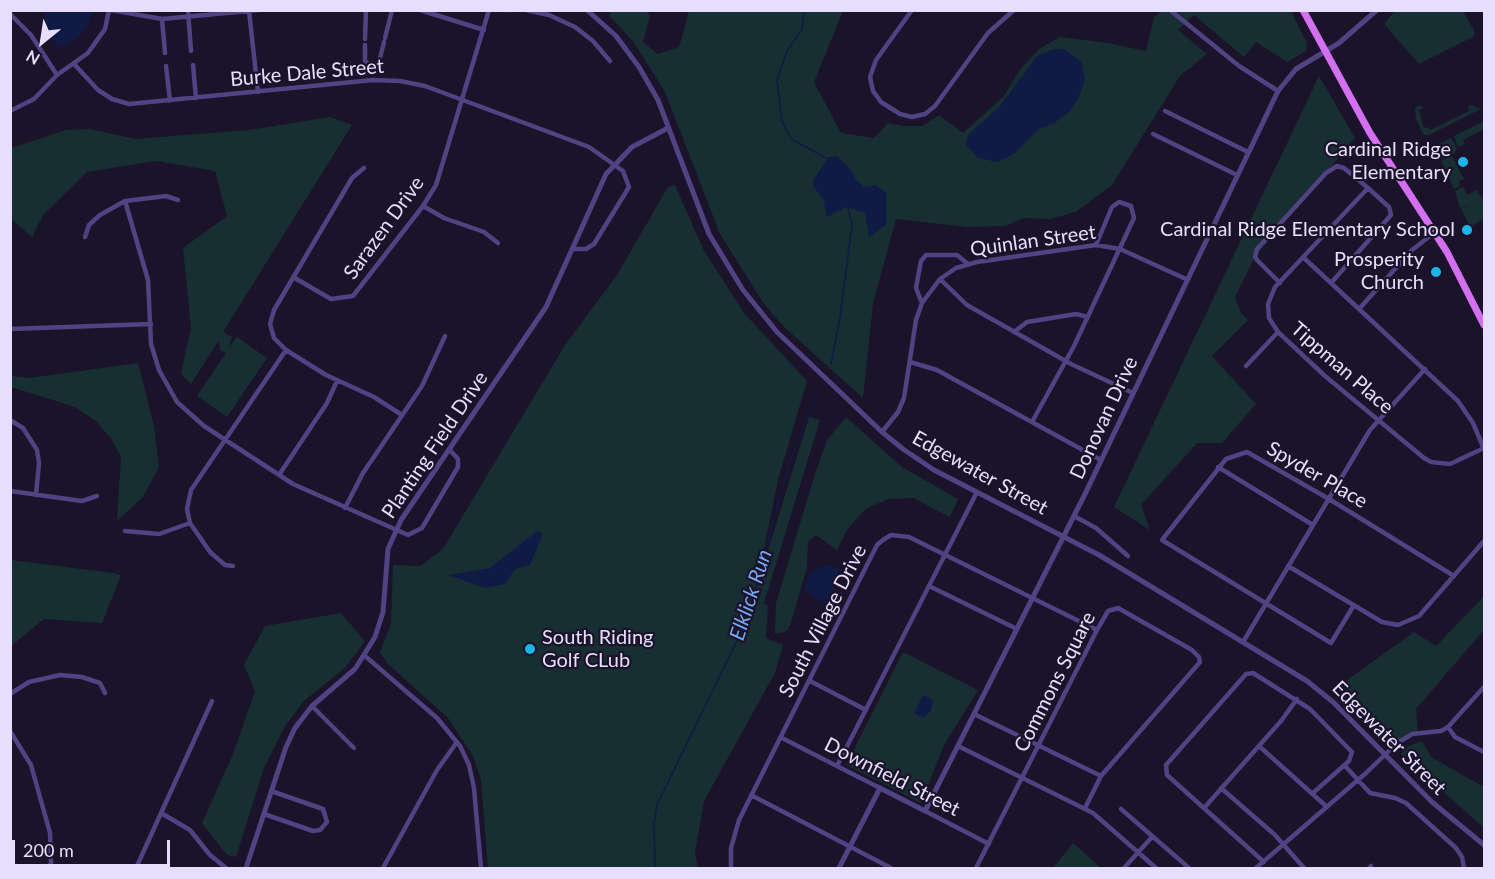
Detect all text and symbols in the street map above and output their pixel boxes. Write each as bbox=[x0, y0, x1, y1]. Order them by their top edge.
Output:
north arrow bbox=[12, 12, 72, 72]
text: N bbox=[23, 47, 43, 69]
street label: Burke Dale Street bbox=[229, 54, 385, 92]
place label: Cardinal Ridge Elementary bbox=[1325, 138, 1451, 185]
marker: Cardinal Ridge Elementary bbox=[1456, 155, 1470, 169]
street label: Sarazen Drive bbox=[339, 172, 429, 284]
place label: Cardinal Ridge Elementary School bbox=[1160, 218, 1455, 242]
street label: Quinlan Street bbox=[969, 220, 1097, 262]
marker: Cardinal Ridge Elementary School bbox=[1460, 223, 1474, 237]
place label: Prosperity Church bbox=[1334, 248, 1424, 295]
marker: Prosperity Church bbox=[1429, 265, 1443, 279]
street label: Tippman Place bbox=[1286, 317, 1398, 419]
street label: Donovan Drive bbox=[1065, 353, 1143, 483]
street label: Planting Field Drive bbox=[377, 367, 493, 523]
street label: Edgewater Street bbox=[908, 426, 1052, 520]
street label: Spyder Place bbox=[1262, 437, 1372, 513]
street label: South Village Drive bbox=[774, 541, 872, 701]
water label: Elklick Run bbox=[724, 546, 778, 644]
street label: Commons Square bbox=[1009, 608, 1101, 756]
place label: South Riding Golf CLub bbox=[542, 626, 653, 673]
marker: South Riding Golf CLub bbox=[523, 642, 537, 656]
street label: Edgewater Street bbox=[1327, 676, 1451, 800]
street label: Downfield Street bbox=[820, 733, 964, 821]
scale bar bbox=[15, 828, 172, 866]
text: 200 m bbox=[23, 839, 74, 861]

